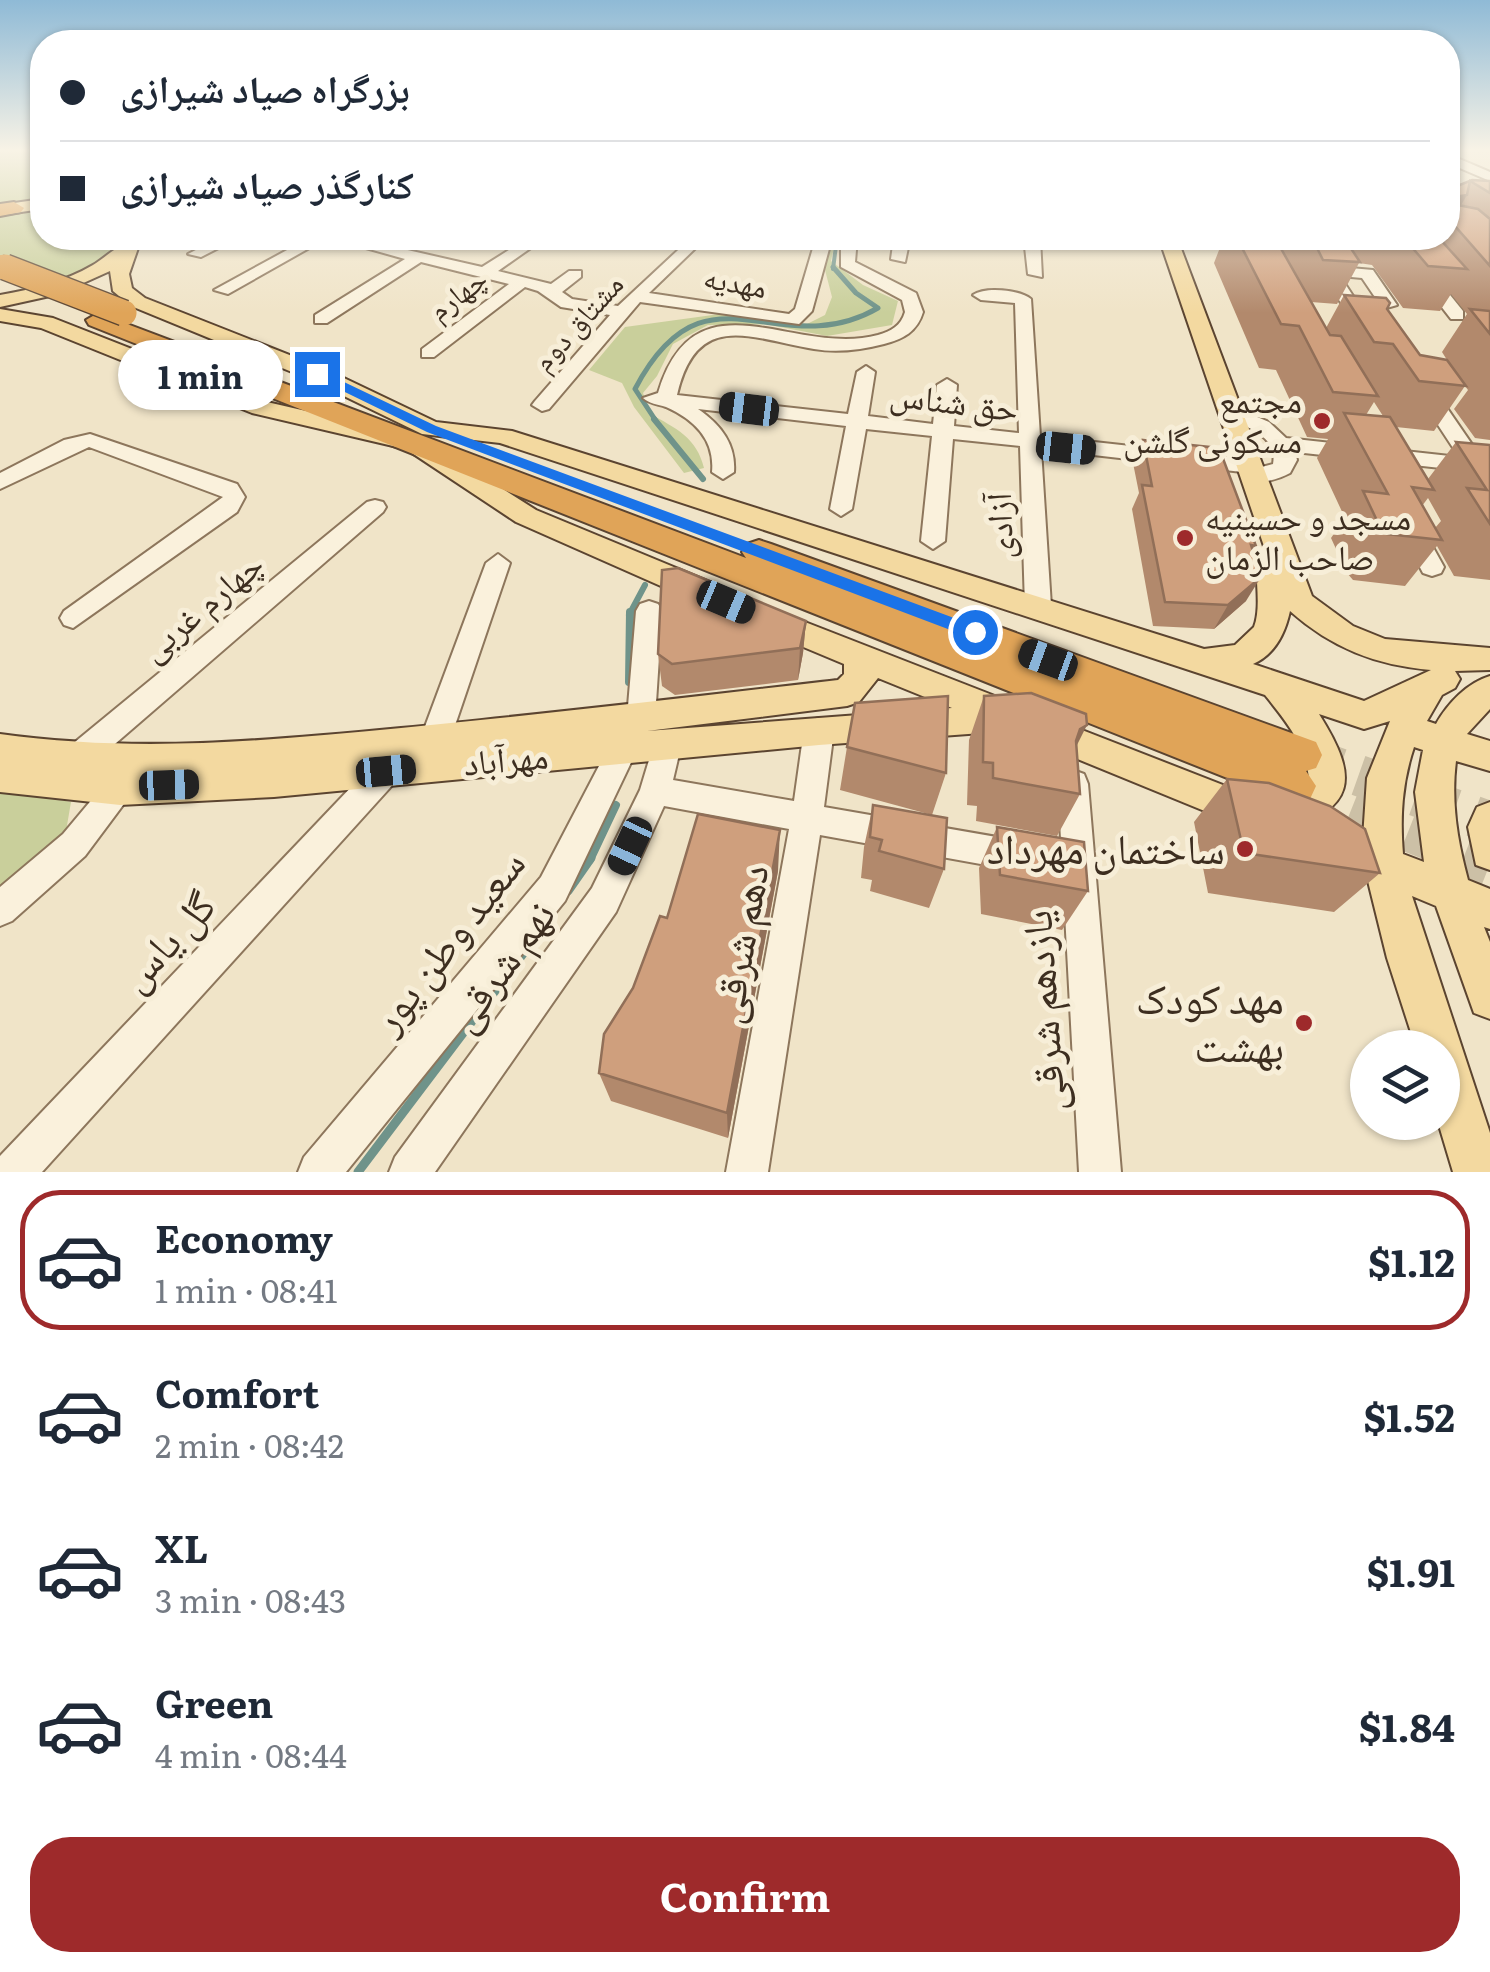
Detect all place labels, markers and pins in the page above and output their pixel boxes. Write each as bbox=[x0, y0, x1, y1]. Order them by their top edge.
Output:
place label: مجتمع مسکونی گلشن bbox=[1123, 372, 1302, 464]
marker: مجتمع مسکونی گلشن bbox=[1311, 410, 1333, 432]
place label: مسجد و حسینیه صاحب الزمان bbox=[1205, 489, 1411, 581]
marker: مسجد و حسینیه صاحب الزمان bbox=[1174, 527, 1196, 549]
place label: ساختمان مهرداد bbox=[987, 815, 1225, 877]
marker: ساختمان مهرداد bbox=[1234, 838, 1256, 860]
place label: مهد کودک بهشت bbox=[1136, 965, 1284, 1075]
marker: مهد کودک بهشت bbox=[1293, 1012, 1315, 1034]

